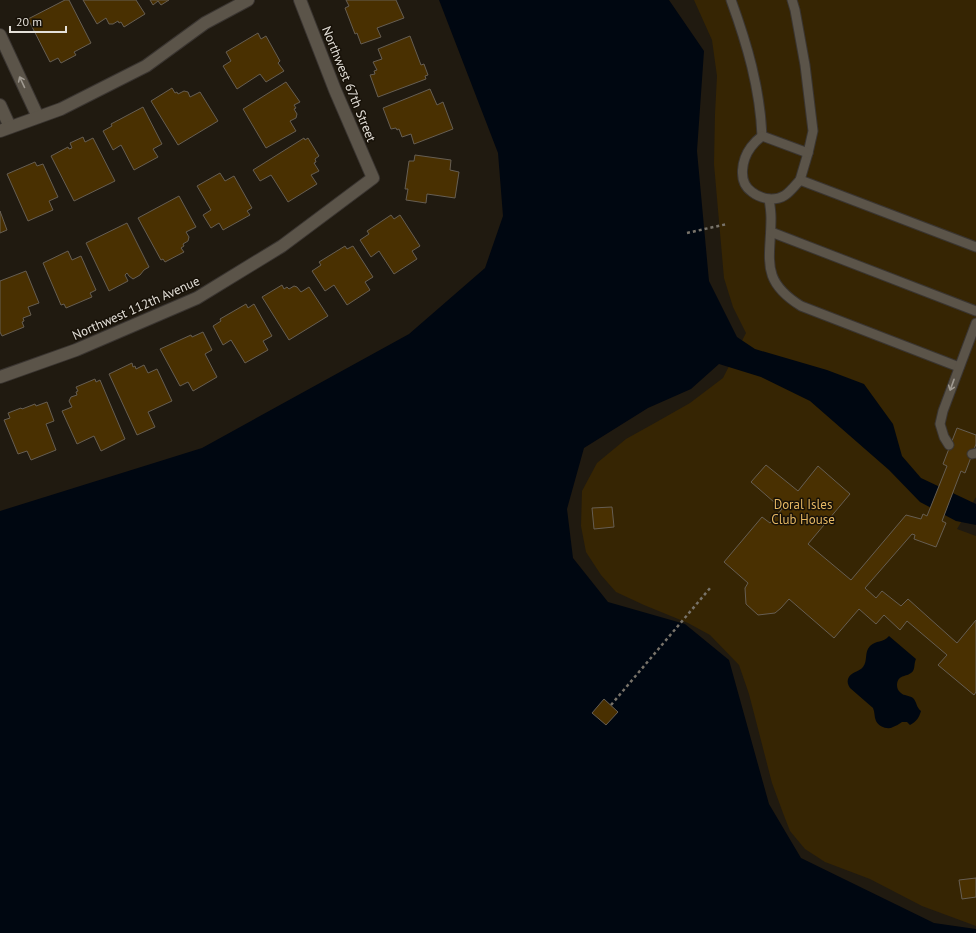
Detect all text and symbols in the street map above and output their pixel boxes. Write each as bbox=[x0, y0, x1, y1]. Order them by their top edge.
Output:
scale bar bbox=[10, 8, 66, 34]
text: 20 m bbox=[16, 14, 42, 29]
street label: Northwest 67th Street bbox=[318, 24, 380, 145]
one-way arrow bbox=[17, 76, 25, 88]
street label: Northwest 112th Avenue bbox=[70, 272, 202, 344]
one-way arrow bbox=[948, 379, 956, 391]
park label: Doral Isles Club House bbox=[771, 496, 835, 528]

